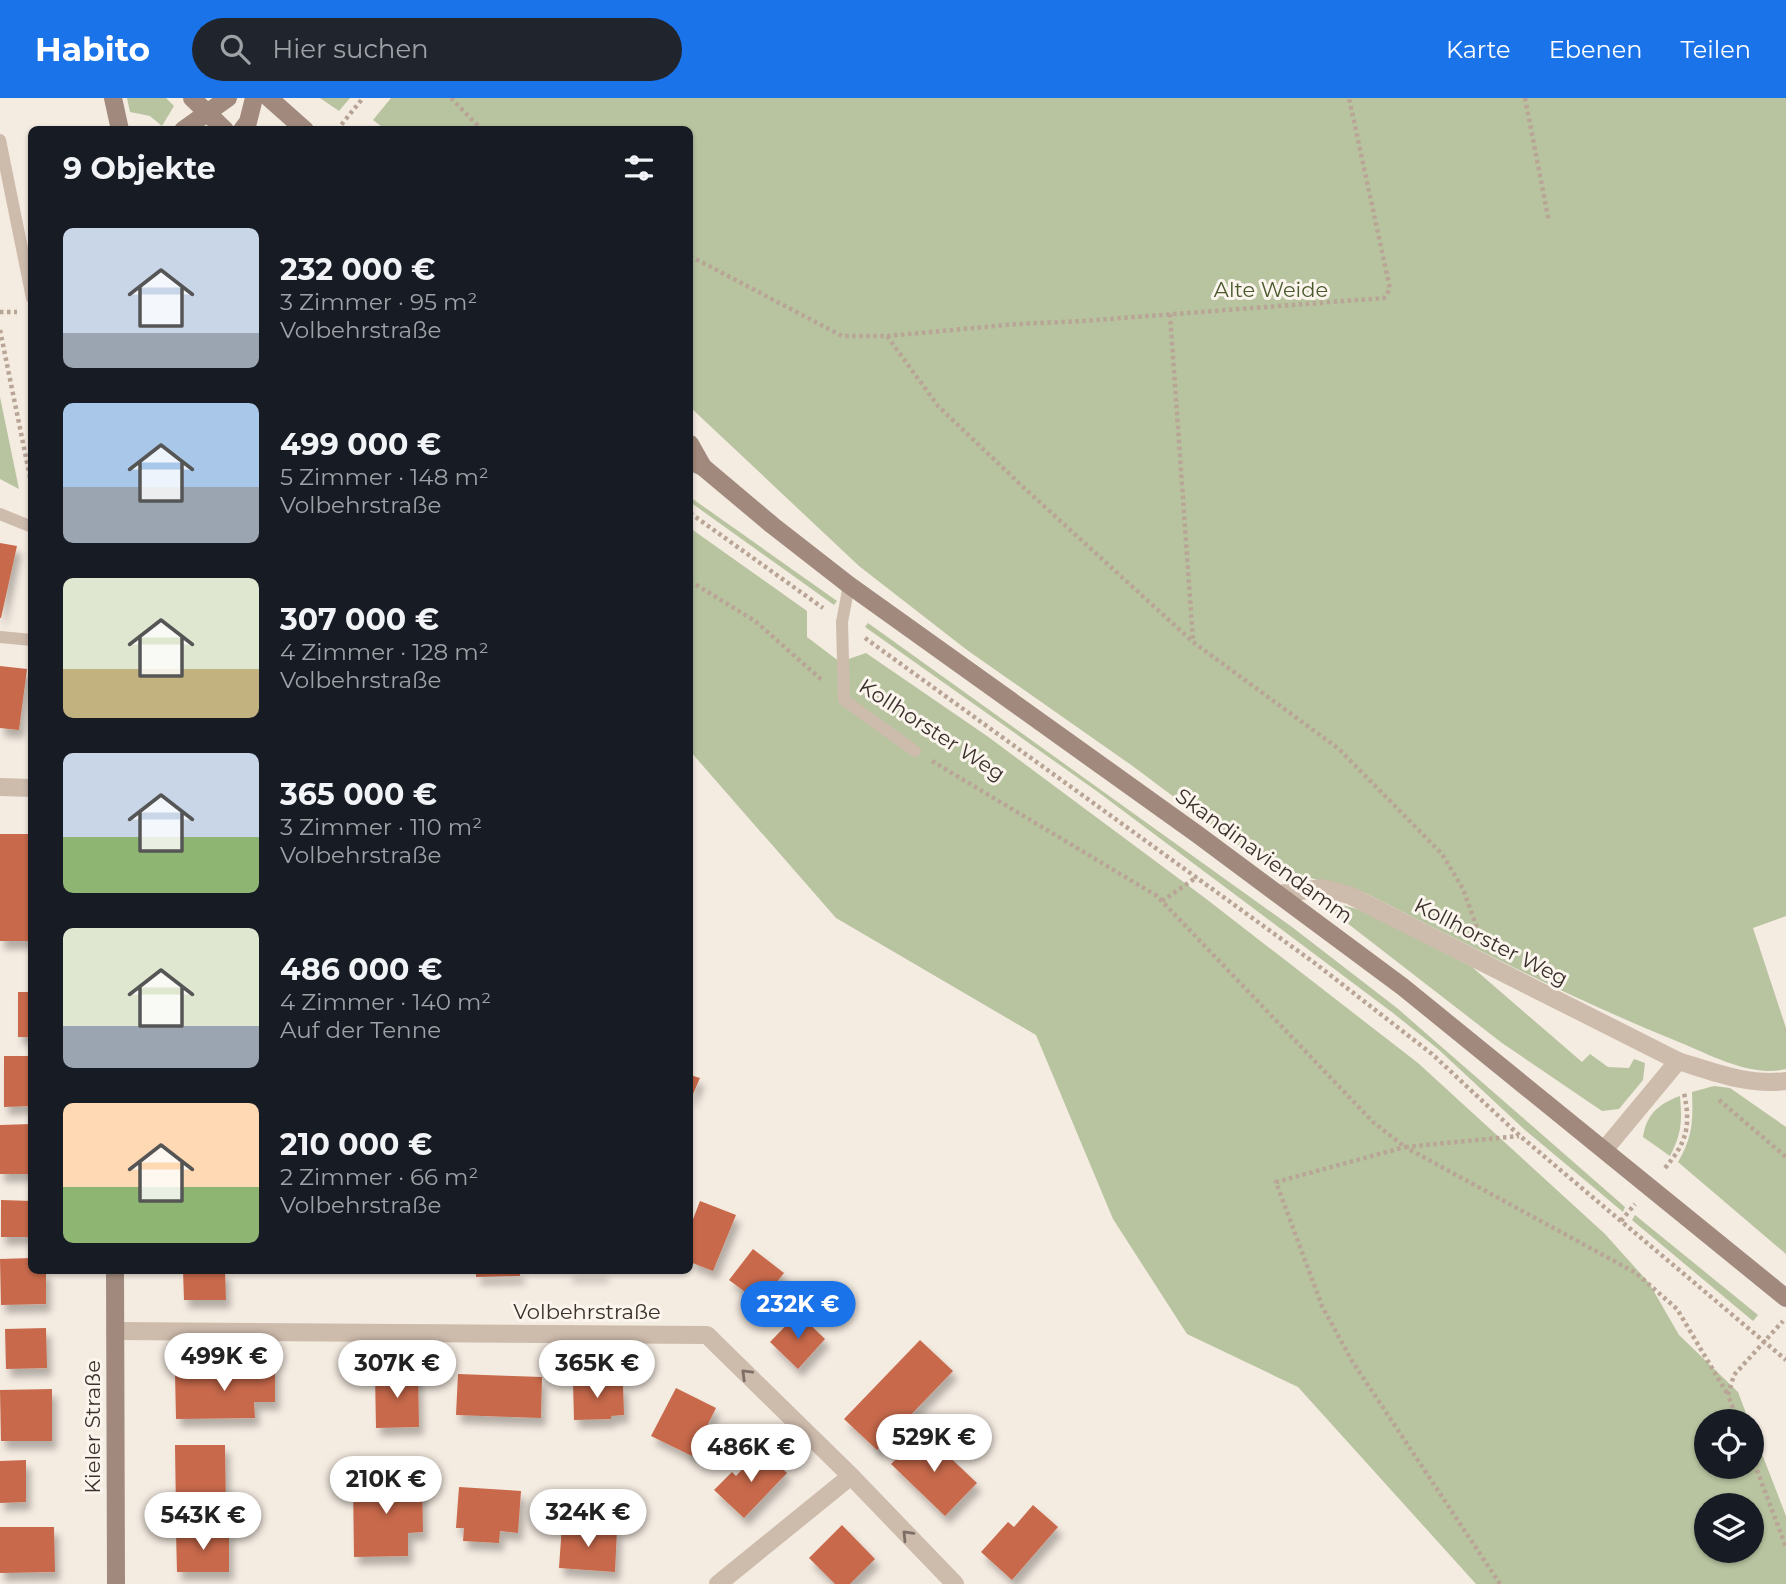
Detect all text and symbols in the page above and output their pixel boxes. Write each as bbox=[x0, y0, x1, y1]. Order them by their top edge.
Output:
search box bbox=[192, 18, 682, 81]
text: Habito bbox=[35, 29, 150, 69]
icon: search bbox=[216, 30, 254, 68]
text: Hier suchen bbox=[272, 33, 429, 65]
text: Karte bbox=[1446, 35, 1511, 64]
text: Ebenen bbox=[1549, 35, 1642, 64]
text: Teilen bbox=[1680, 35, 1751, 64]
icon: filters bbox=[620, 149, 658, 187]
text: 9 Objekte bbox=[63, 150, 216, 187]
text: 232 000 € bbox=[280, 251, 435, 288]
icon: home bbox=[119, 256, 203, 340]
park label: Alte Weide bbox=[1214, 277, 1328, 302]
text: 3 Zimmer · 95 m² bbox=[280, 288, 477, 316]
text: Volbehrstraße bbox=[280, 316, 441, 344]
text: 499 000 € bbox=[280, 426, 441, 463]
icon: home bbox=[119, 431, 203, 515]
text: 5 Zimmer · 148 m² bbox=[280, 463, 489, 491]
text: Volbehrstraße bbox=[280, 491, 441, 519]
text: 307 000 € bbox=[280, 601, 439, 638]
icon: home bbox=[119, 606, 203, 690]
text: 4 Zimmer · 128 m² bbox=[280, 638, 489, 666]
text: Volbehrstraße bbox=[280, 666, 441, 694]
street label: Kollhorster Weg bbox=[855, 673, 1010, 786]
text: 365 000 € bbox=[280, 776, 437, 813]
icon: home bbox=[119, 781, 203, 865]
street label: Skandinaviendamm bbox=[1171, 783, 1358, 928]
text: 3 Zimmer · 110 m² bbox=[280, 813, 482, 841]
text: Volbehrstraße bbox=[280, 841, 441, 869]
street label: Kollhorster Weg bbox=[1410, 892, 1572, 991]
text: 486 000 € bbox=[280, 951, 442, 988]
icon: home bbox=[119, 956, 203, 1040]
text: 4 Zimmer · 140 m² bbox=[280, 988, 491, 1016]
text: Auf der Tenne bbox=[280, 1016, 441, 1044]
text: 210 000 € bbox=[280, 1126, 432, 1163]
icon: home bbox=[119, 1131, 203, 1215]
text: 2 Zimmer · 66 m² bbox=[280, 1163, 478, 1191]
text: Volbehrstraße bbox=[280, 1191, 441, 1219]
pin: 232K € bbox=[741, 1282, 855, 1341]
text: 232K € bbox=[757, 1290, 839, 1318]
street label: Volbehrstraße bbox=[513, 1299, 661, 1324]
pin: 499K € bbox=[167, 1334, 281, 1393]
pin: 307K € bbox=[340, 1340, 454, 1400]
pin: 365K € bbox=[540, 1340, 654, 1400]
text: 499K € bbox=[180, 1342, 268, 1370]
text: 307K € bbox=[354, 1349, 440, 1377]
text: 365K € bbox=[555, 1349, 639, 1377]
street label: Kieler Straße bbox=[80, 1360, 105, 1494]
one-way arrow bbox=[742, 1369, 755, 1382]
map controls bbox=[1694, 1409, 1764, 1563]
button: locate bbox=[1694, 1409, 1764, 1479]
pin: 529K € bbox=[877, 1414, 991, 1474]
text: 529K € bbox=[892, 1423, 976, 1451]
pin: 486K € bbox=[694, 1424, 808, 1484]
text: 486K € bbox=[707, 1433, 795, 1461]
pin: 210K € bbox=[329, 1456, 443, 1516]
text: 210K € bbox=[346, 1465, 426, 1493]
pin: 324K € bbox=[531, 1490, 645, 1549]
pin: 543K € bbox=[146, 1492, 260, 1552]
button: layers bbox=[1694, 1493, 1764, 1563]
text: 324K € bbox=[546, 1498, 630, 1526]
text: 543K € bbox=[160, 1501, 246, 1529]
one-way arrow bbox=[903, 1530, 916, 1543]

